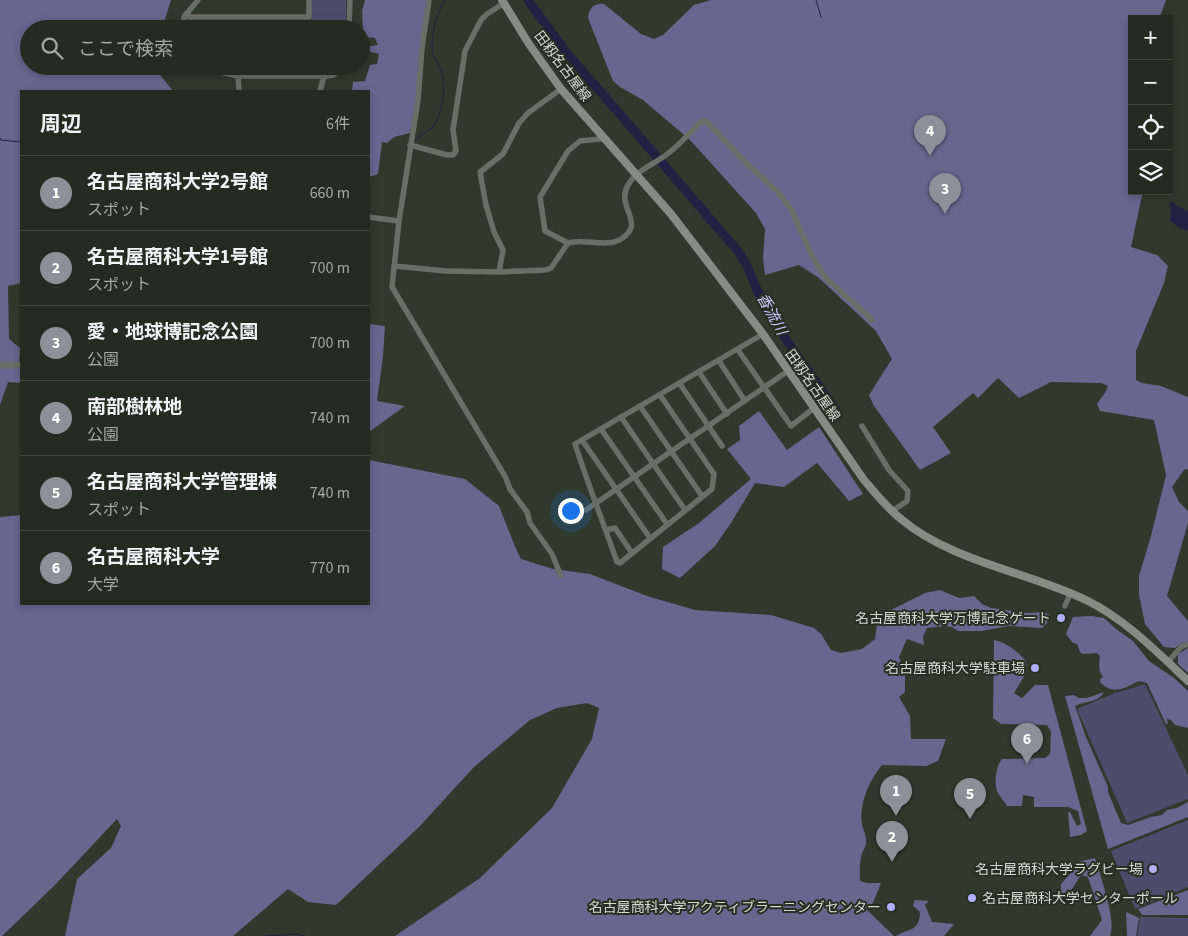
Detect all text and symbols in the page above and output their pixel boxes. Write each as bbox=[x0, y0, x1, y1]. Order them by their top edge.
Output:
map controls bbox=[1128, 15, 1173, 195]
button: + bbox=[1128, 15, 1173, 60]
search box bbox=[20, 20, 370, 75]
street label: 田籾名古屋線 bbox=[529, 27, 595, 106]
icon: search bbox=[38, 34, 66, 62]
text: ここで検索 bbox=[78, 36, 173, 63]
button: − bbox=[1128, 60, 1173, 105]
button: locate bbox=[1128, 105, 1173, 150]
text: 周辺 bbox=[40, 109, 82, 139]
text: 6件 bbox=[326, 113, 350, 135]
pin: 4 bbox=[914, 115, 946, 156]
button: layers bbox=[1128, 150, 1173, 195]
text: 名古屋商科大学2号館 bbox=[87, 169, 268, 196]
pin: 3 bbox=[929, 173, 961, 214]
text: 1 bbox=[52, 182, 60, 204]
text: 660 m bbox=[310, 182, 350, 204]
text: スポット bbox=[87, 199, 151, 221]
text: 名古屋商科大学1号館 bbox=[87, 244, 268, 271]
text: 2 bbox=[52, 257, 60, 279]
text: 700 m bbox=[310, 257, 350, 279]
text: スポット bbox=[87, 274, 151, 296]
water label: 香流川 bbox=[751, 289, 793, 341]
text: 愛・地球博記念公園 bbox=[87, 319, 258, 346]
text: 3 bbox=[52, 332, 60, 354]
text: 700 m bbox=[310, 332, 350, 354]
street label: 田籾名古屋線 bbox=[780, 345, 844, 426]
text: 公園 bbox=[87, 349, 119, 371]
text: 南部樹林地 bbox=[87, 394, 182, 421]
text: 4 bbox=[52, 407, 60, 429]
text: 740 m bbox=[310, 407, 350, 429]
text: 公園 bbox=[87, 424, 119, 446]
text: 名古屋商科大学管理棟 bbox=[87, 469, 277, 496]
text: 5 bbox=[52, 482, 60, 504]
text: 740 m bbox=[310, 482, 350, 504]
your location bbox=[558, 498, 584, 524]
text: スポット bbox=[87, 499, 151, 521]
text: 名古屋商科大学 bbox=[87, 544, 220, 571]
text: 6 bbox=[52, 557, 60, 579]
text: 770 m bbox=[310, 557, 350, 579]
text: 大学 bbox=[87, 574, 119, 596]
place label: 名古屋商科大学万博記念ゲート bbox=[855, 609, 1051, 629]
marker: 名古屋商科大学万博記念ゲート bbox=[1055, 612, 1067, 624]
place label: 名古屋商科大学駐車場 bbox=[885, 659, 1025, 679]
marker: 名古屋商科大学駐車場 bbox=[1029, 662, 1041, 674]
pin: 6 bbox=[1011, 723, 1043, 764]
pin: 1 bbox=[880, 775, 912, 816]
pin: 5 bbox=[954, 778, 986, 819]
pin: 2 bbox=[876, 821, 908, 862]
place label: 名古屋商科大学ラグビー場 bbox=[975, 860, 1143, 880]
marker: 名古屋商科大学ラグビー場 bbox=[1147, 863, 1159, 875]
place label: 名古屋商科大学センターポール bbox=[982, 889, 1178, 909]
marker: 名古屋商科大学センターポール bbox=[966, 892, 978, 904]
place label: 名古屋商科大学アクティブラーニングセンター bbox=[589, 898, 881, 918]
marker: 名古屋商科大学アクティブラーニングセンター bbox=[885, 901, 897, 913]

